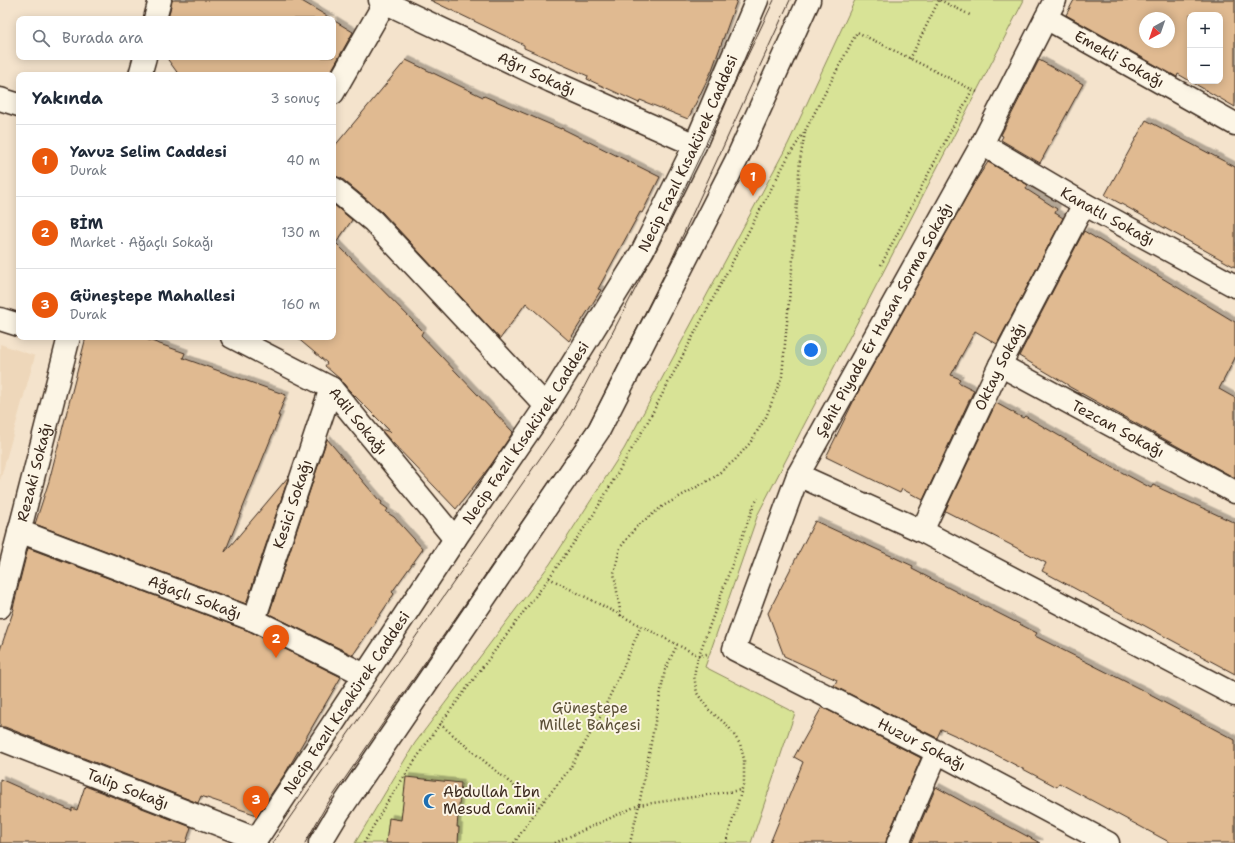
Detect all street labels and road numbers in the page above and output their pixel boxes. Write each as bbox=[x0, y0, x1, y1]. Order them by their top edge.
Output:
street label: Emekli Sokağı bbox=[1071, 26, 1168, 92]
street label: Ağrı Sokağı bbox=[494, 47, 578, 101]
street label: Necip Fazıl Kısakürek Caddesi bbox=[634, 52, 742, 255]
street label: Kanatlı Sokağı bbox=[1057, 182, 1158, 251]
street label: Şehit Piyade Er Hasan Sorma Sokağı bbox=[811, 199, 957, 441]
street label: Oktay Sokağı bbox=[970, 319, 1030, 414]
street label: Necip Fazıl Kısakürek Caddesi bbox=[458, 338, 594, 528]
street label: Adil Sokağı bbox=[324, 383, 392, 459]
street label: Tezcan Sokağı bbox=[1068, 395, 1168, 462]
street label: Rezaki Sokağı bbox=[12, 421, 57, 524]
street label: Kesici Sokağı bbox=[268, 457, 317, 551]
street label: Ağaçlı Sokağı bbox=[145, 571, 244, 624]
street label: Necip Fazıl Kısakürek Caddesi bbox=[279, 607, 414, 798]
street label: Huzur Sokağı bbox=[874, 713, 969, 775]
street label: Talip Sokağı bbox=[84, 764, 172, 814]

